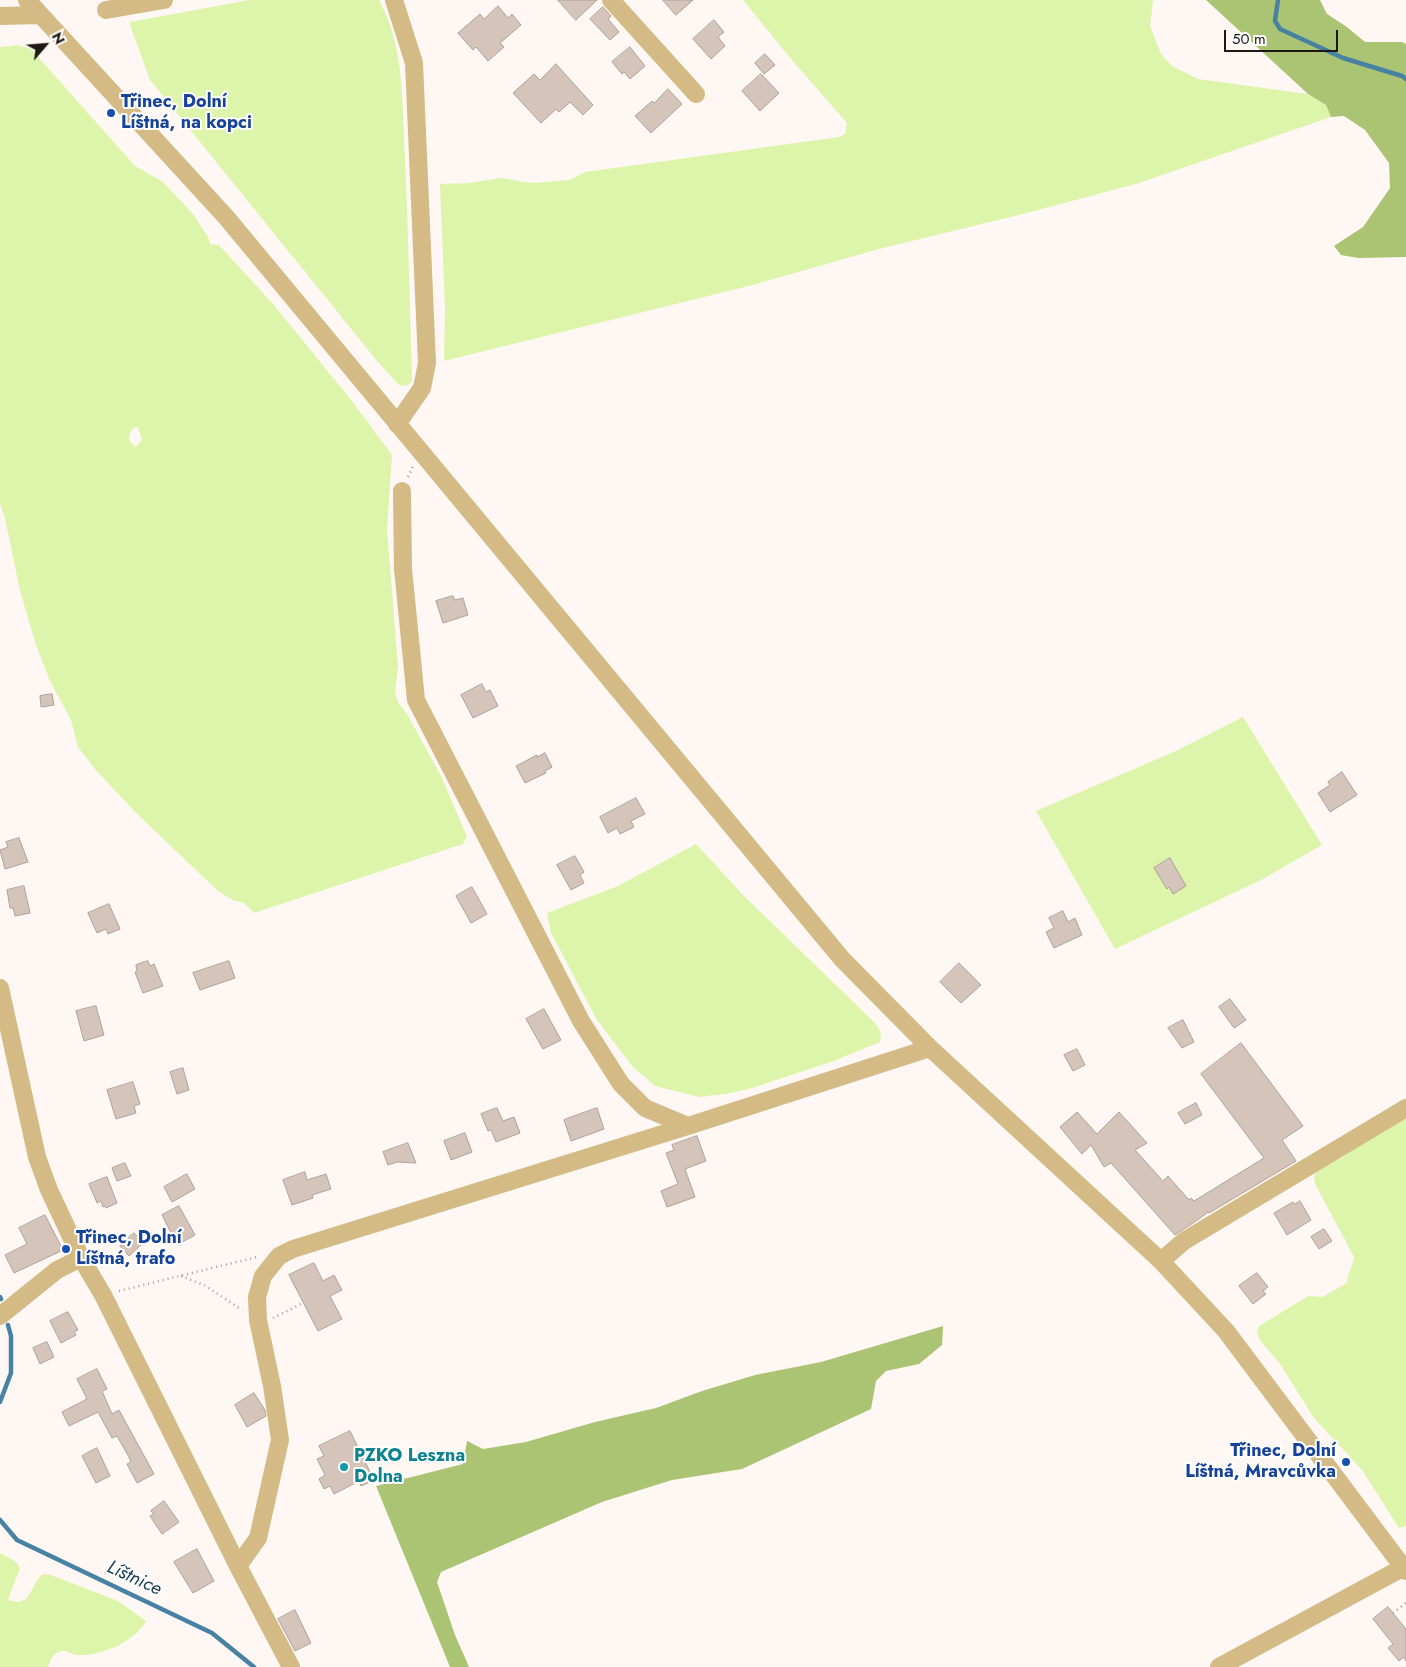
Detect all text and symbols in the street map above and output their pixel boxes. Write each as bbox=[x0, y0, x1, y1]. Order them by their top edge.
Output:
north arrow bbox=[20, 20, 70, 70]
scale bar bbox=[1226, 20, 1340, 52]
text: 50 m bbox=[1232, 28, 1266, 50]
text: N bbox=[47, 29, 70, 48]
place label: Třinec, Dolní Líštná, na kopci bbox=[121, 92, 252, 134]
marker: Třinec, Dolní Líštná, na kopci bbox=[105, 107, 117, 119]
place label: Třinec, Dolní Líštná, trafo bbox=[76, 1228, 182, 1270]
marker: Třinec, Dolní Líštná, trafo bbox=[60, 1243, 72, 1255]
place label: Třinec, Dolní Líštná, Mravcůvka bbox=[1185, 1441, 1336, 1484]
place label: PZKO Leszna Dolna bbox=[354, 1446, 465, 1488]
marker: Třinec, Dolní Líštná, Mravcůvka bbox=[1340, 1456, 1352, 1468]
marker: PZKO Leszna Dolna bbox=[338, 1461, 350, 1473]
water label: Líštnice bbox=[103, 1556, 165, 1602]

